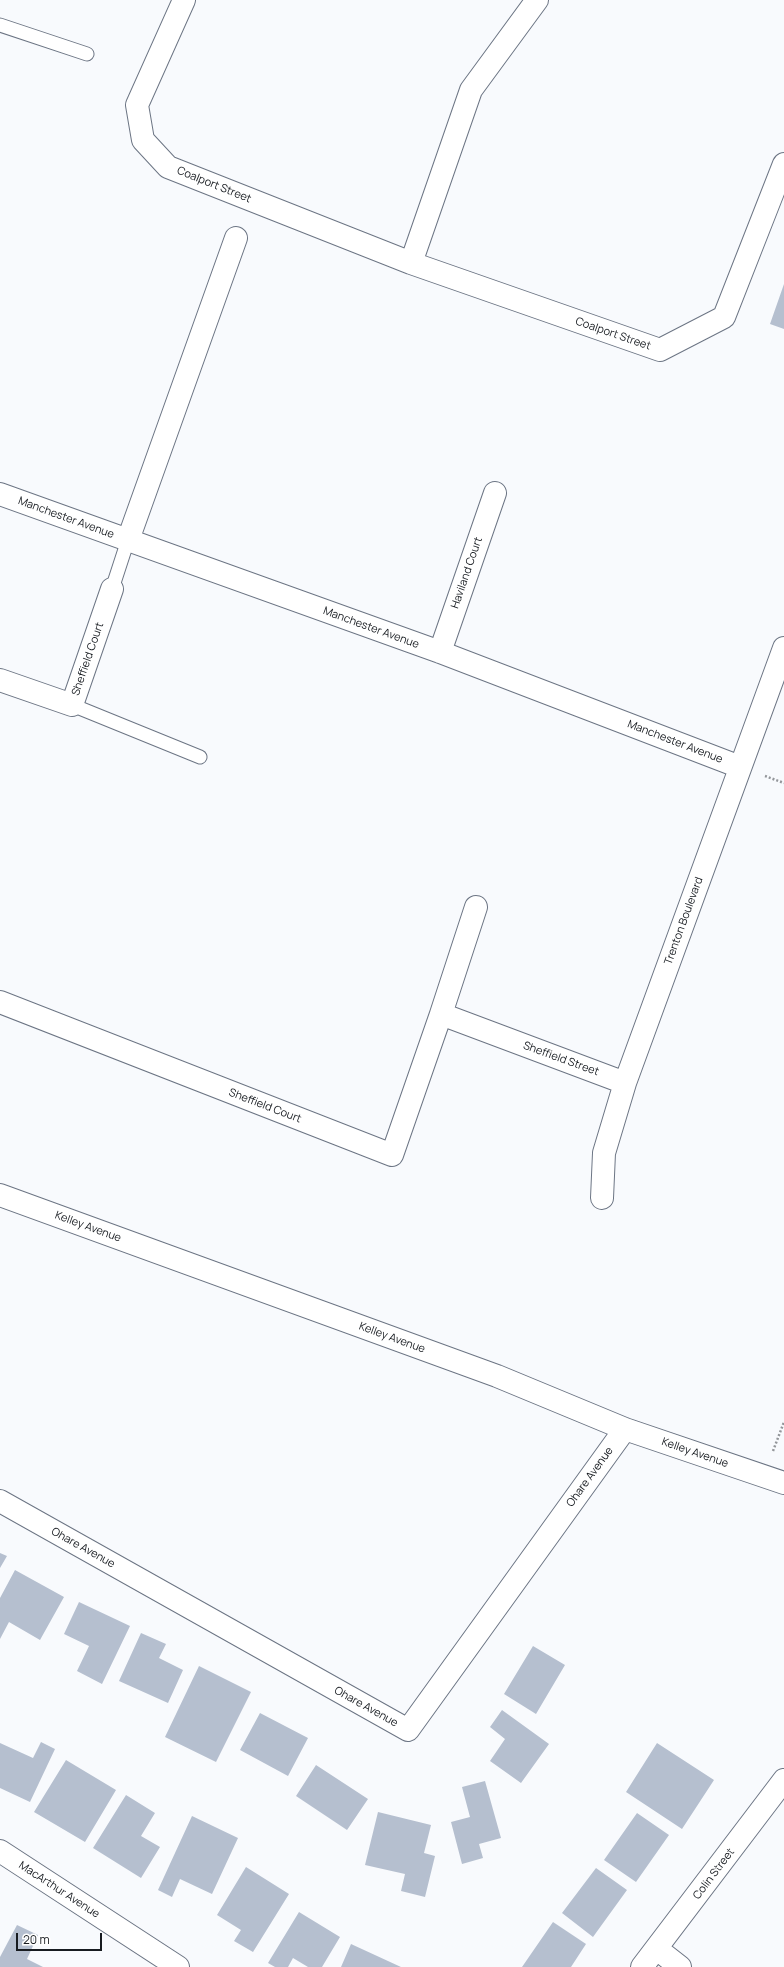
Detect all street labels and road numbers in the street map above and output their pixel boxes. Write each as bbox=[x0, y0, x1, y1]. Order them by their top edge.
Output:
street label: Coalport Street bbox=[175, 164, 253, 206]
street label: Coalport Street bbox=[574, 315, 652, 353]
street label: Manchester Avenue bbox=[16, 495, 116, 541]
street label: Haviland Court bbox=[449, 536, 485, 610]
street label: Manchester Avenue bbox=[321, 605, 421, 651]
street label: Sheffield Court bbox=[69, 621, 107, 697]
street label: Manchester Avenue bbox=[625, 718, 725, 766]
street label: Trenton Boulevard bbox=[662, 875, 706, 967]
street label: Sheffield Street bbox=[521, 1039, 601, 1079]
street label: Sheffield Court bbox=[227, 1086, 303, 1126]
street label: Kelley Avenue bbox=[53, 1209, 123, 1245]
street label: Kelley Avenue bbox=[357, 1320, 427, 1356]
street label: Kelley Avenue bbox=[660, 1435, 730, 1471]
street label: Ohare Avenue bbox=[564, 1445, 616, 1509]
street label: Ohare Avenue bbox=[49, 1525, 117, 1571]
street label: Ohare Avenue bbox=[332, 1684, 400, 1730]
street label: Colin Street bbox=[691, 1846, 737, 1902]
street label: MacArthur Avenue bbox=[16, 1859, 102, 1921]

